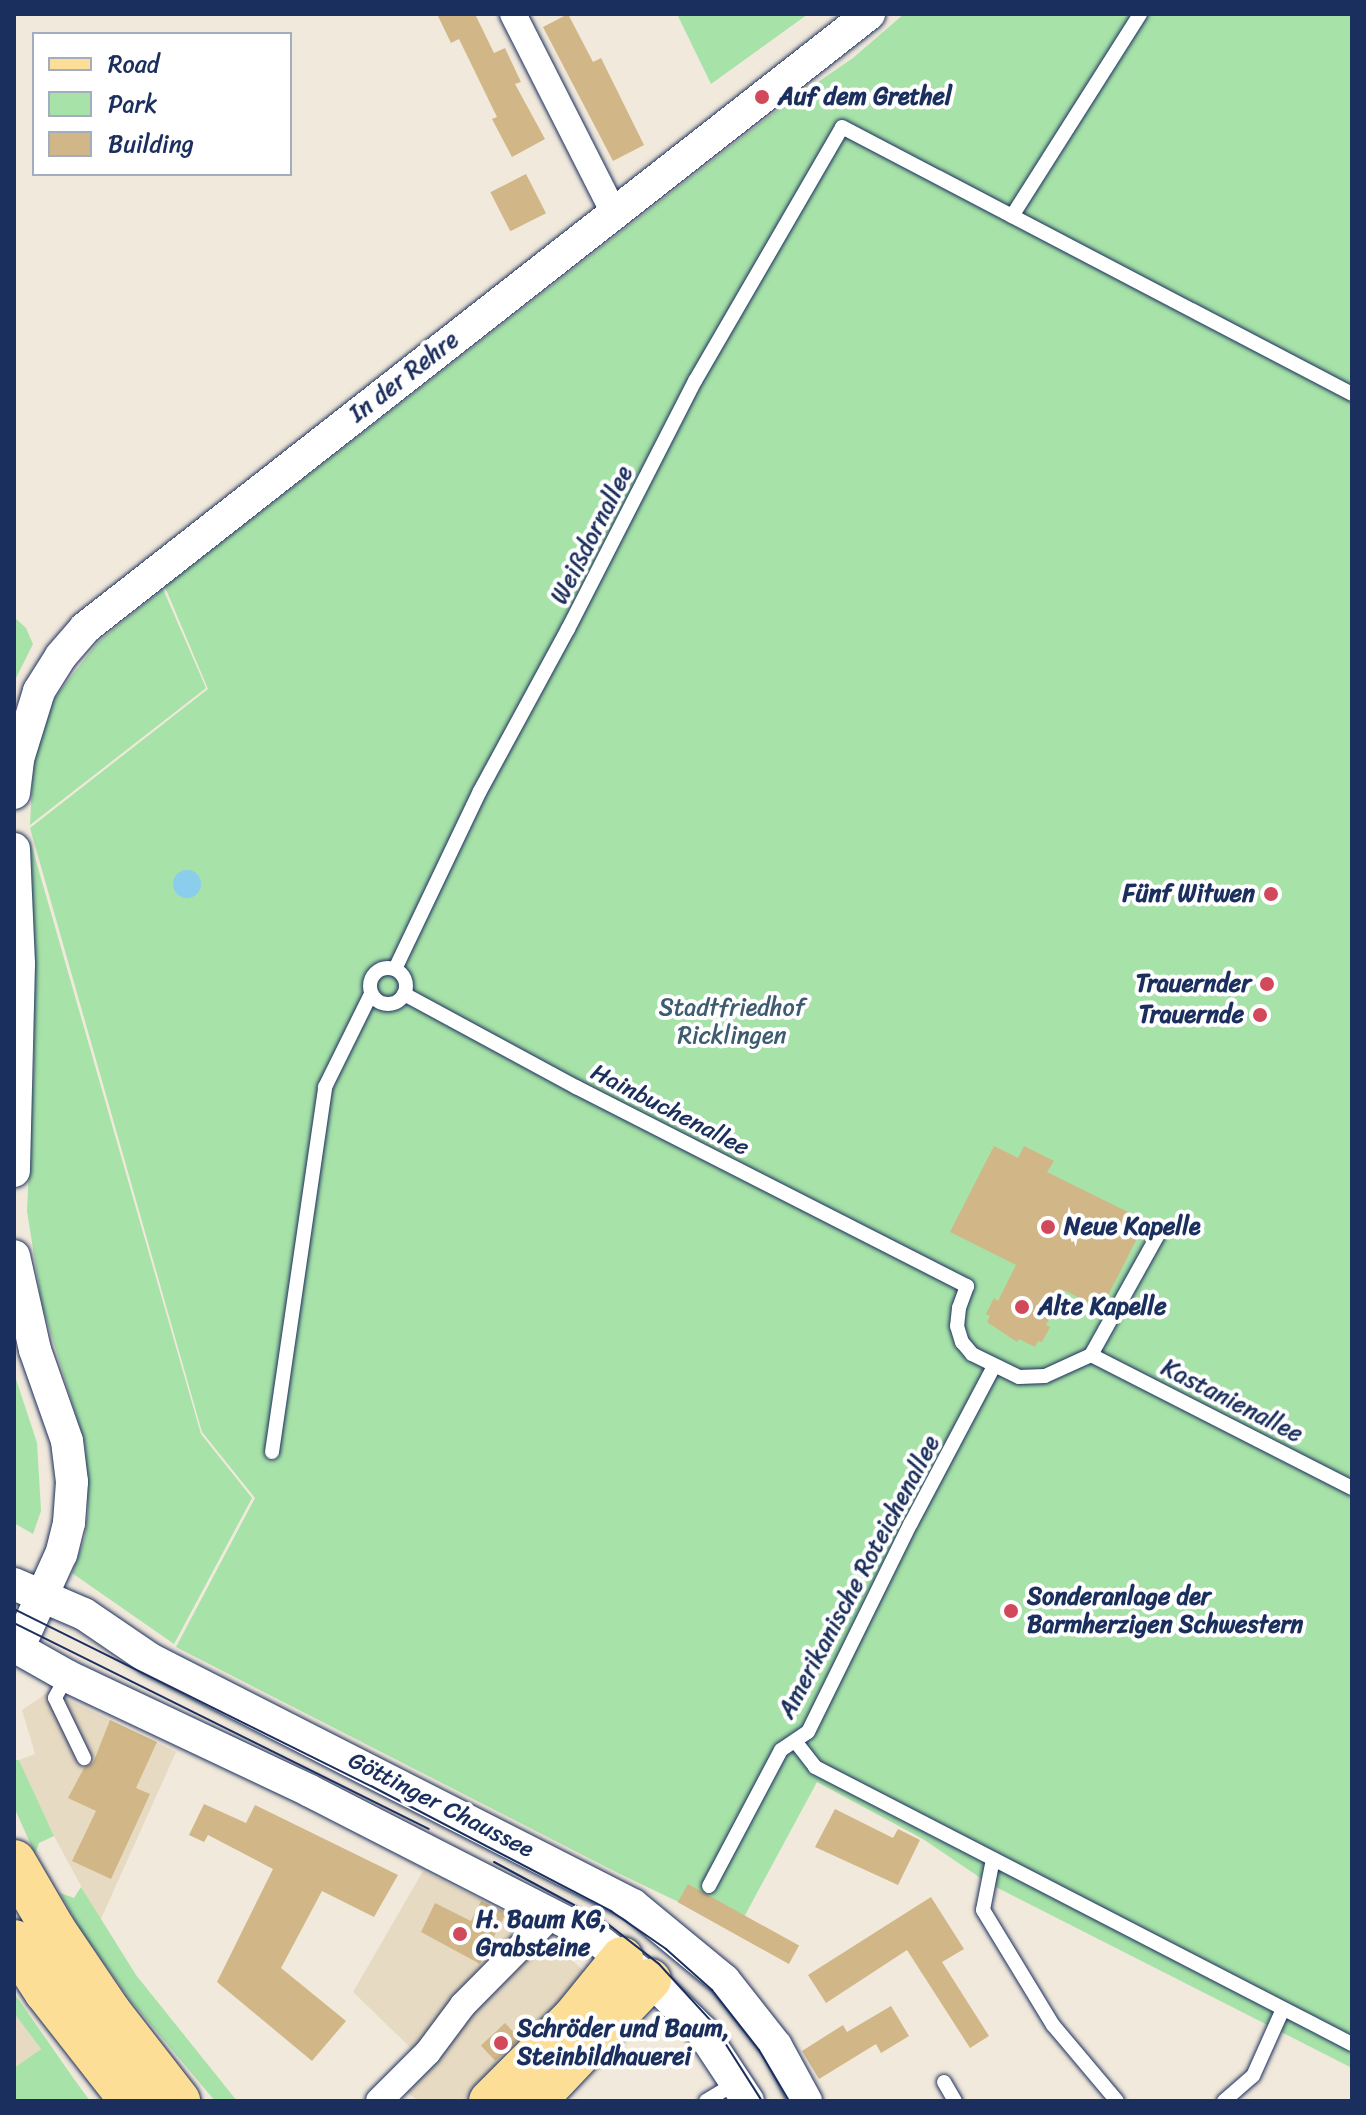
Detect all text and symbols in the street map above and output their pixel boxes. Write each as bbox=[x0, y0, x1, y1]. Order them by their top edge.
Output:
legend bbox=[32, 32, 292, 176]
text: Road bbox=[108, 43, 159, 85]
text: Park bbox=[108, 83, 157, 125]
place label: Auf dem Grethel bbox=[778, 83, 953, 111]
marker: Auf dem Grethel bbox=[753, 88, 771, 106]
text: Building bbox=[108, 123, 194, 165]
street label: In der Rehre bbox=[343, 325, 465, 429]
street label: Weißdornallee bbox=[545, 461, 639, 609]
place label: Fünf Witwen bbox=[1122, 880, 1255, 908]
marker: Fünf Witwen bbox=[1262, 885, 1280, 903]
place label: Trauernder bbox=[1136, 970, 1251, 998]
marker: Trauernder bbox=[1258, 975, 1276, 993]
park label: Stadtfriedhof Ricklingen bbox=[659, 994, 805, 1050]
place label: Trauernde bbox=[1139, 1001, 1244, 1029]
marker: Trauernde bbox=[1251, 1006, 1269, 1024]
street label: Hainbuchenallee bbox=[586, 1058, 754, 1162]
place label: Neue Kapelle bbox=[1064, 1213, 1201, 1241]
marker: Neue Kapelle bbox=[1039, 1218, 1057, 1236]
place label: Alte Kapelle bbox=[1038, 1293, 1167, 1321]
marker: Alte Kapelle bbox=[1013, 1298, 1031, 1316]
street label: Kastanienallee bbox=[1157, 1353, 1307, 1449]
street label: Amerikanische Roteichenallee bbox=[772, 1430, 946, 1724]
place label: Sonderanlage der Barmherzigen Schwestern bbox=[1027, 1583, 1304, 1639]
marker: Sonderanlage der Barmherzigen Schwestern bbox=[1002, 1602, 1020, 1620]
street label: Göttinger Chaussee bbox=[343, 1746, 539, 1864]
place label: H. Baum KG, Grabsteine bbox=[476, 1906, 607, 1962]
marker: H. Baum KG, Grabsteine bbox=[451, 1925, 469, 1943]
place label: Schröder und Baum, Steinbildhauerei bbox=[517, 2015, 729, 2071]
marker: Schröder und Baum, Steinbildhauerei bbox=[492, 2034, 510, 2052]

